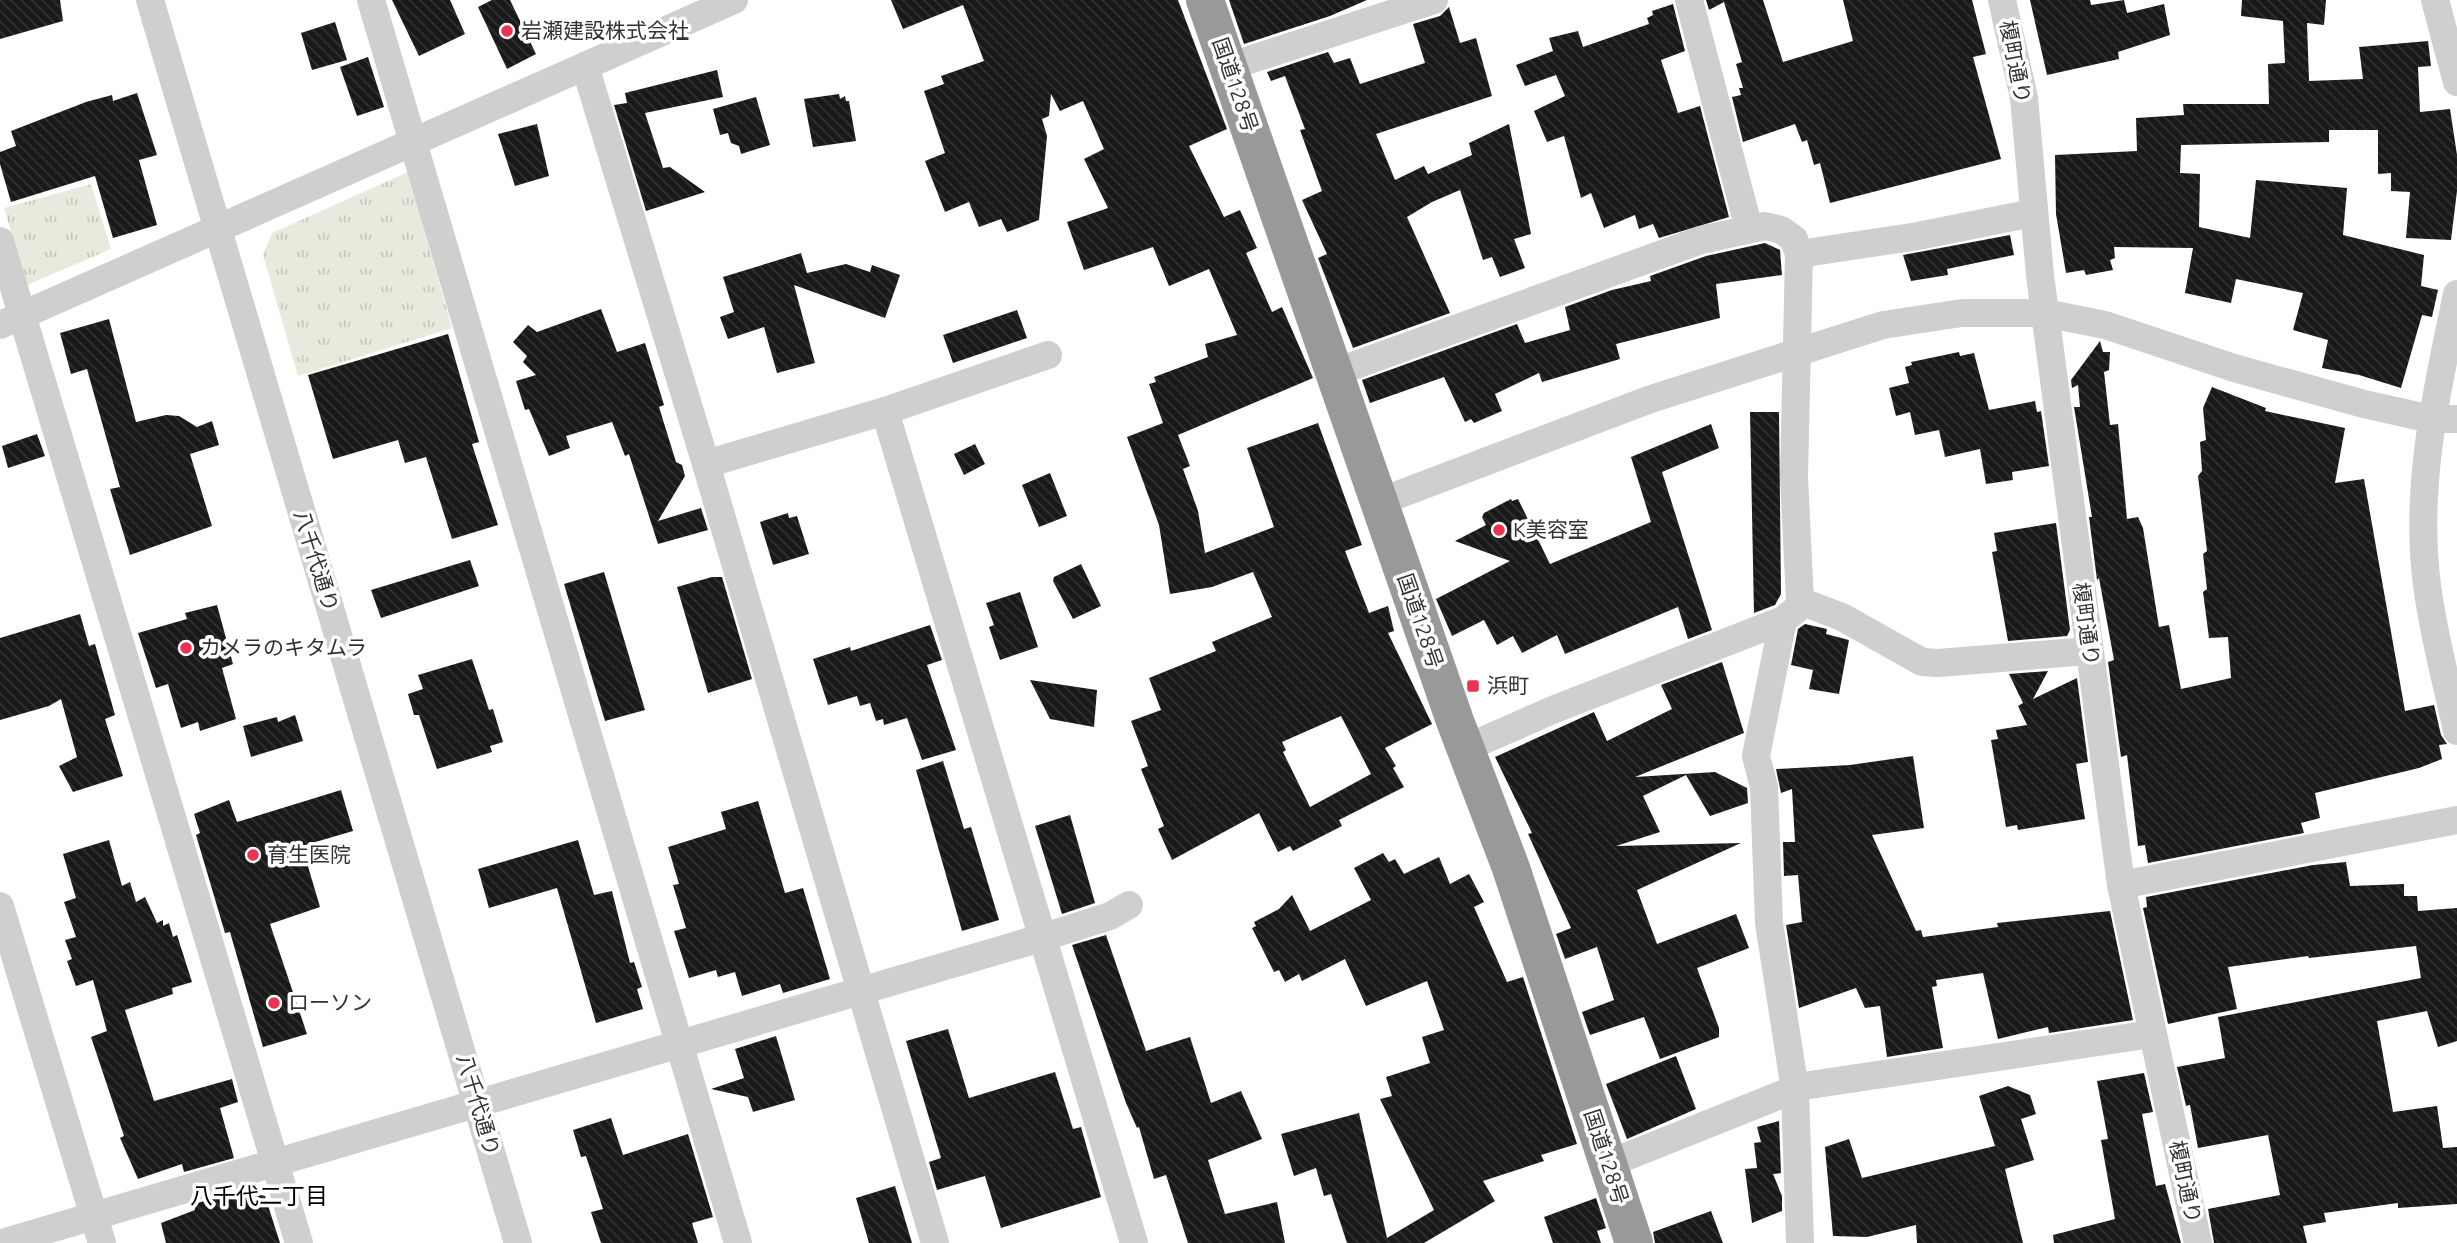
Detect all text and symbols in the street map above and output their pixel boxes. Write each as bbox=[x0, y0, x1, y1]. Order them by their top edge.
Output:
place label: 岩瀬建設株式会社 bbox=[521, 18, 689, 42]
street label: 榎町通り bbox=[1996, 18, 2036, 105]
marker: 岩瀬建設株式会社 bbox=[499, 23, 515, 39]
street label: 国道128号 bbox=[1209, 34, 1263, 135]
street label: 八千代通り bbox=[290, 507, 344, 614]
place label: K美容室 bbox=[1513, 517, 1589, 541]
marker: K美容室 bbox=[1491, 522, 1507, 538]
street label: 国道128号 bbox=[1394, 570, 1448, 671]
street label: 榎町通り bbox=[2069, 581, 2105, 667]
place label: カメラのキタムラ bbox=[200, 635, 367, 659]
marker: カメラのキタムラ bbox=[178, 640, 194, 656]
place label: 浜町 bbox=[1487, 673, 1529, 697]
marker: 浜町 bbox=[1465, 678, 1481, 694]
place label: 育生医院 bbox=[267, 842, 351, 866]
marker: 育生医院 bbox=[245, 847, 261, 863]
place label: ローソン bbox=[288, 990, 372, 1014]
marker: ローソン bbox=[266, 995, 282, 1011]
street label: 八千代通り bbox=[453, 1051, 505, 1158]
street label: 国道128号 bbox=[1580, 1106, 1634, 1207]
street label: 榎町通り bbox=[2166, 1138, 2206, 1225]
district label: 八千代二丁目 bbox=[190, 1183, 328, 1208]

